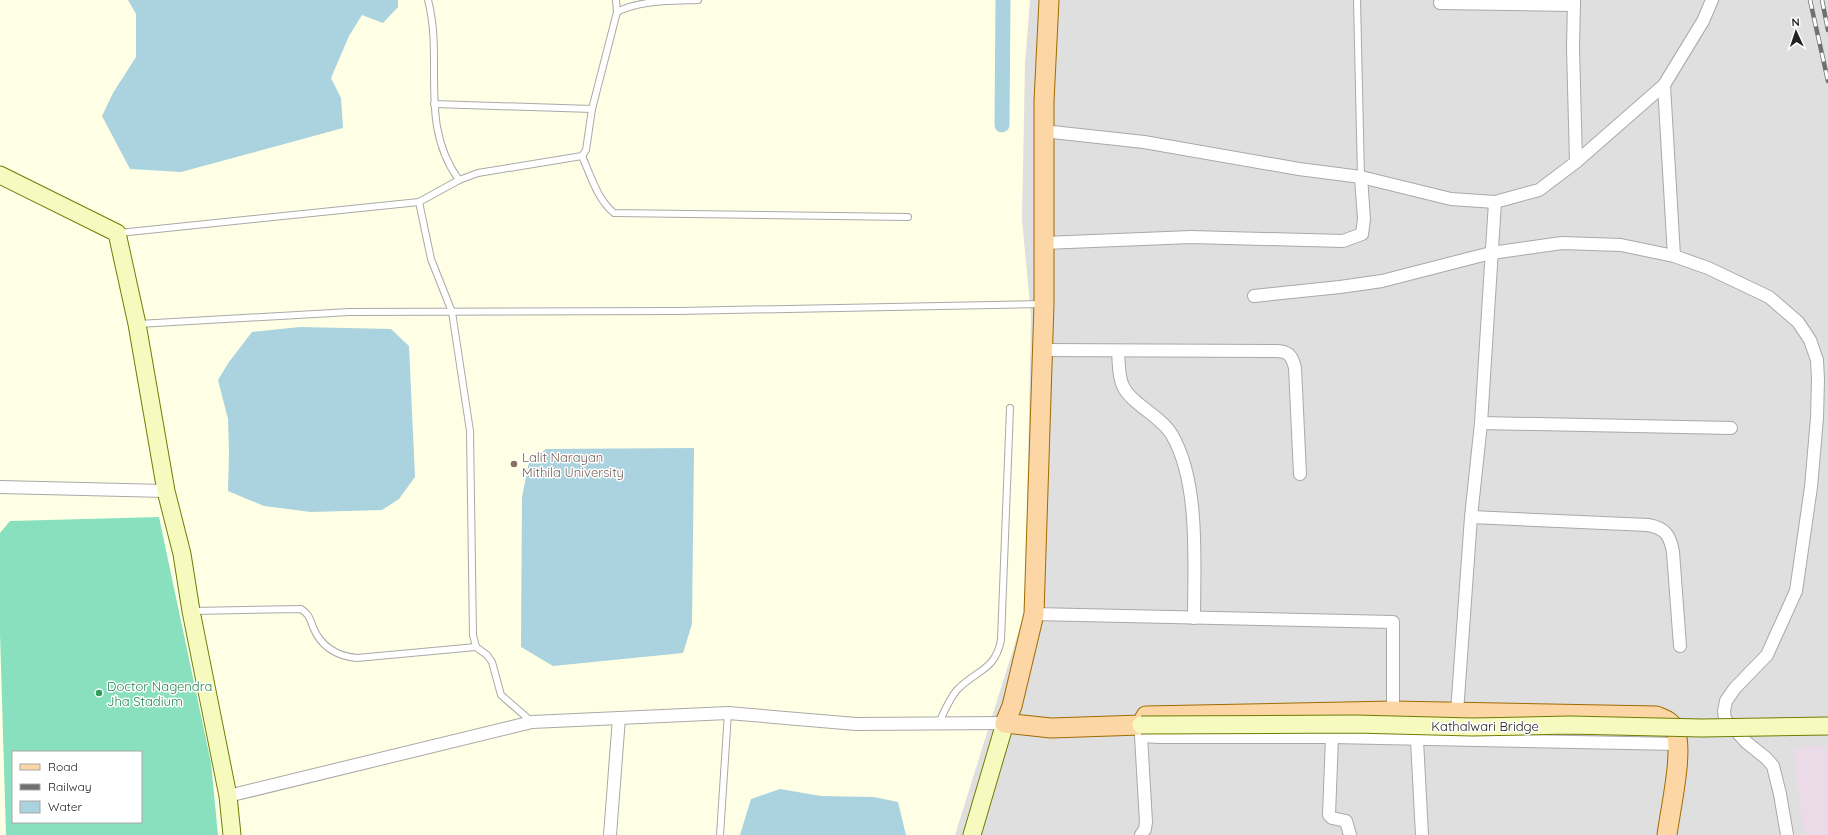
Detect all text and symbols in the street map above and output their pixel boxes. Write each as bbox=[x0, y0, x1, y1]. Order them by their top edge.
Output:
north arrow bbox=[1776, 12, 1816, 52]
text: N bbox=[1791, 15, 1800, 29]
place label: Lalit Narayan Mithila University bbox=[522, 449, 624, 480]
marker: Lalit Narayan Mithila University bbox=[509, 459, 519, 469]
place label: Doctor Nagendra Jha Stadium bbox=[107, 678, 212, 709]
marker: Doctor Nagendra Jha Stadium bbox=[94, 688, 104, 698]
street label: Kathalwari Bridge bbox=[1431, 718, 1539, 734]
legend bbox=[12, 751, 142, 823]
text: Road bbox=[48, 759, 78, 774]
text: Railway bbox=[48, 779, 92, 794]
text: Water bbox=[48, 799, 83, 814]

